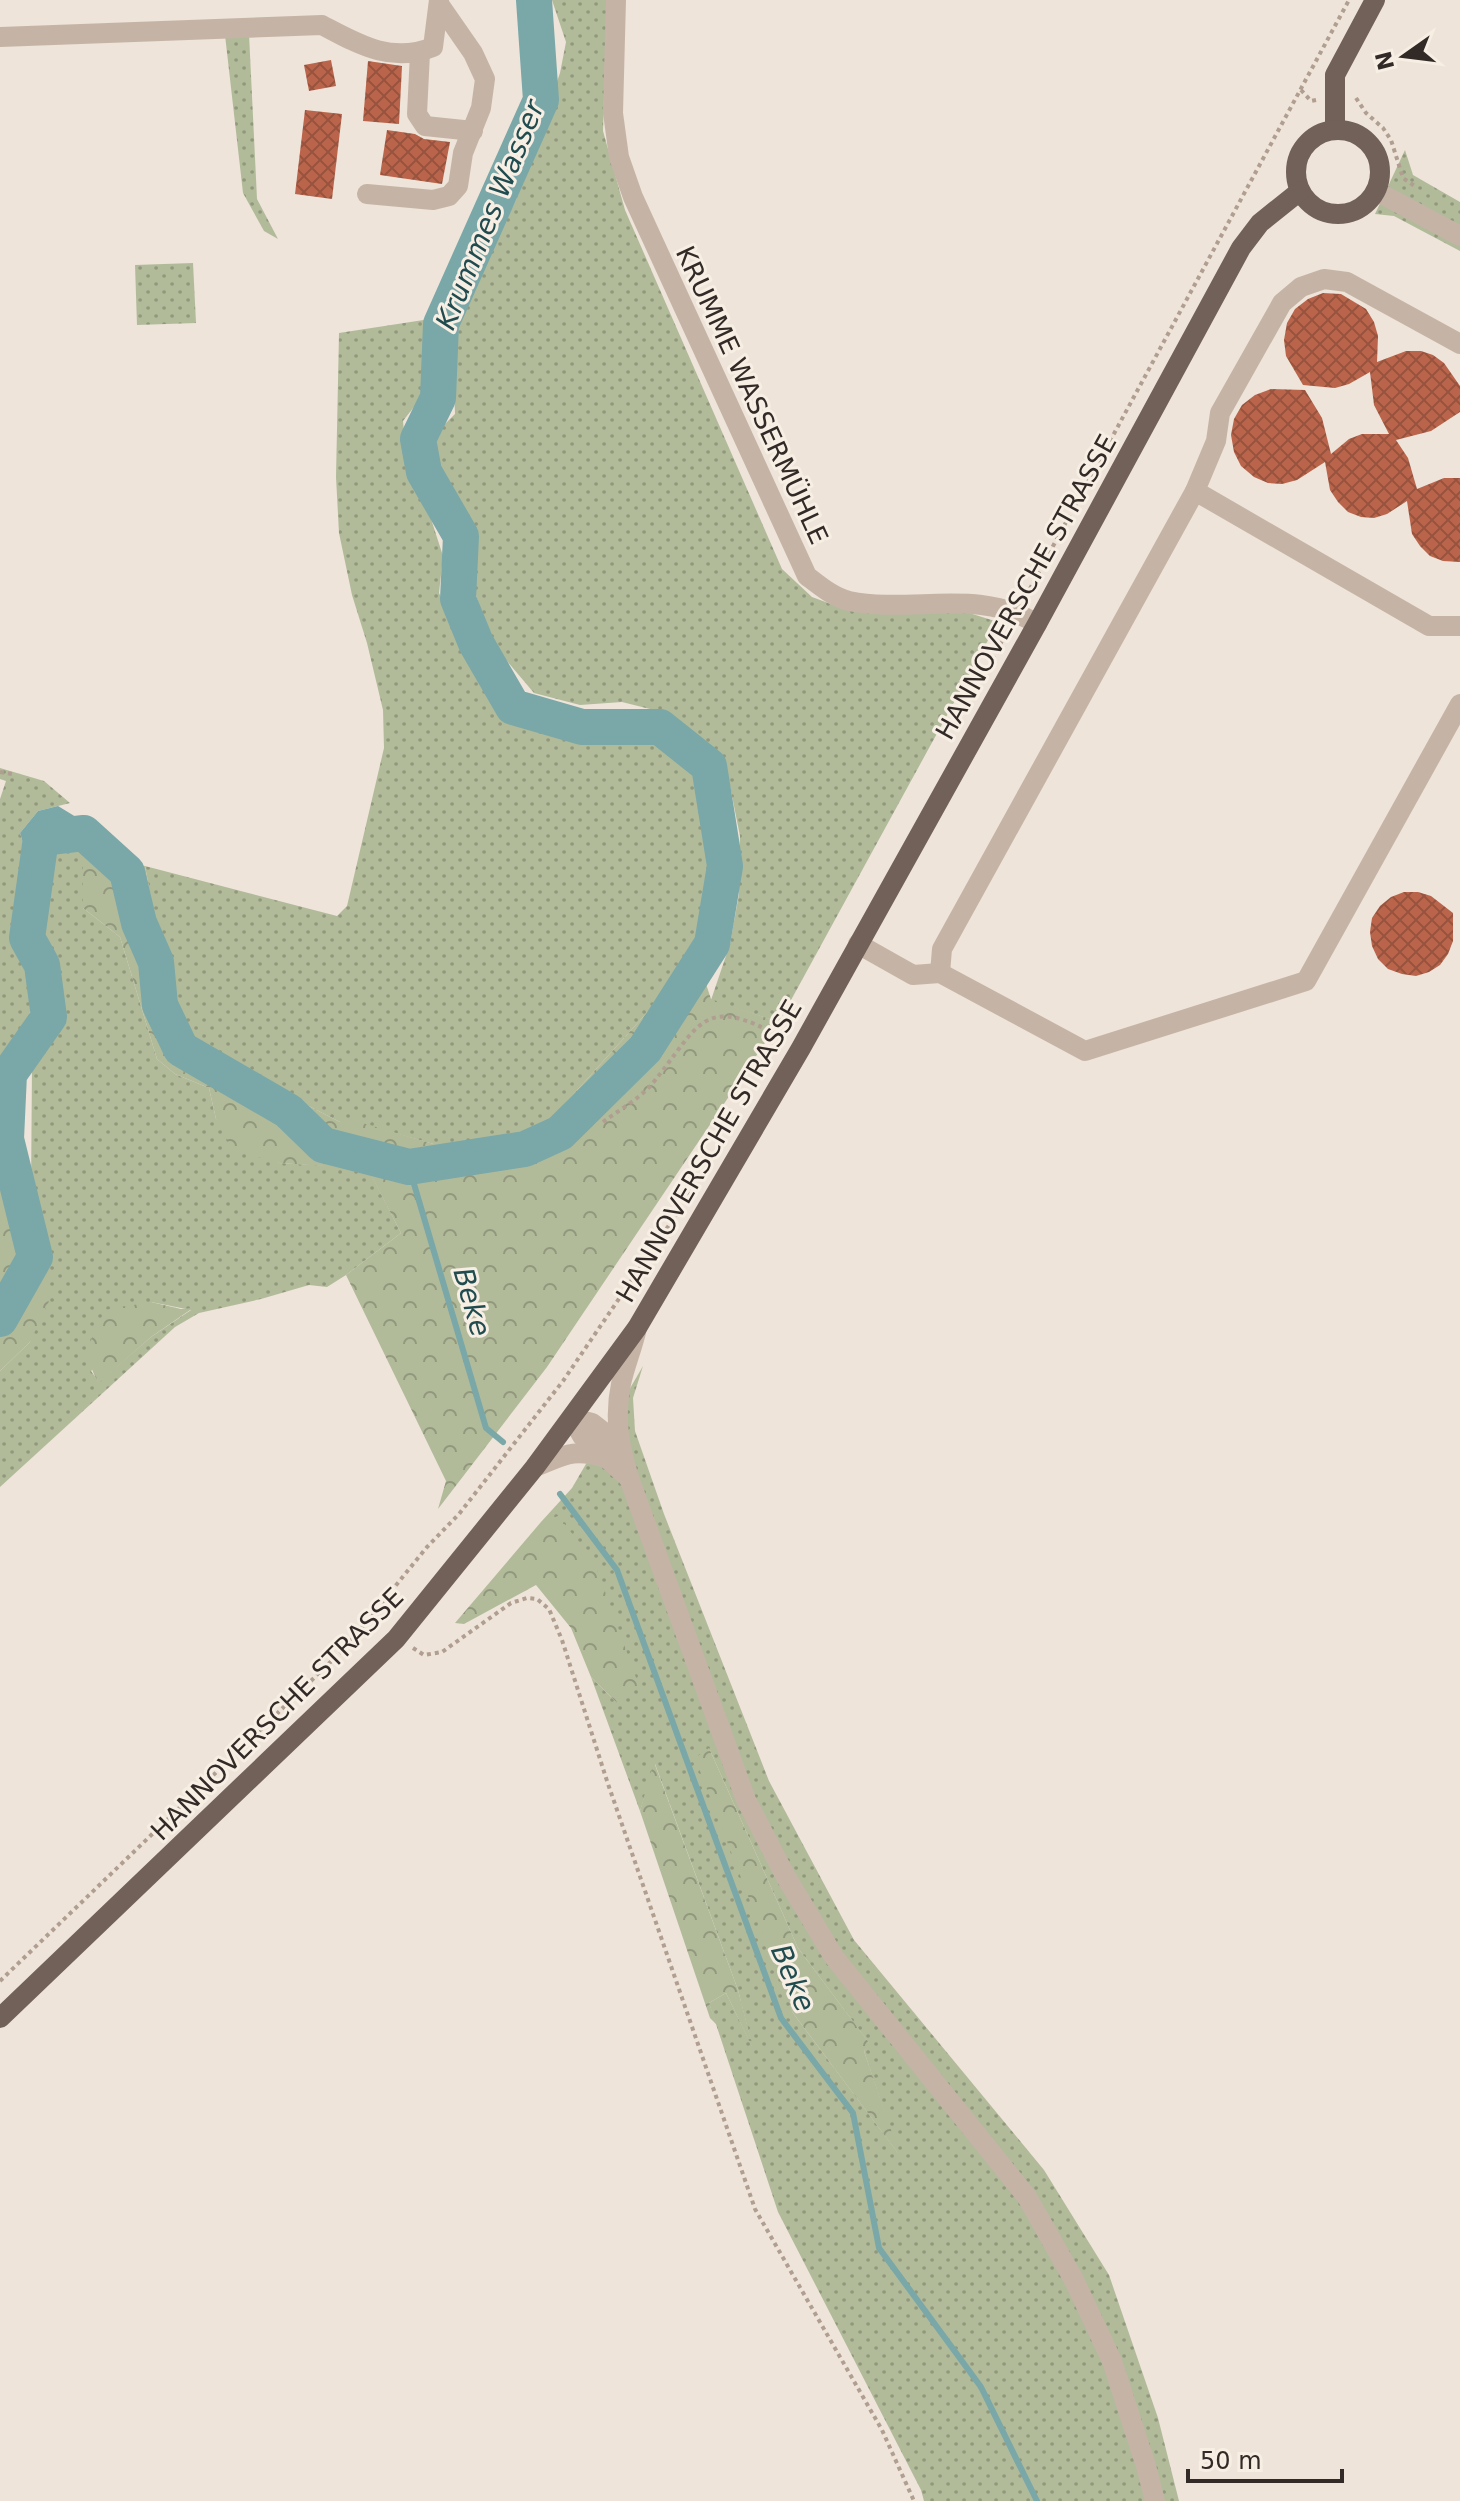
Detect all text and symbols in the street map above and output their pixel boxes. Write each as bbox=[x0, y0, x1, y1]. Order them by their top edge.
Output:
north arrow bbox=[1364, 16, 1444, 96]
text: N bbox=[1371, 49, 1399, 73]
water label: Krummes Wasser bbox=[429, 94, 552, 334]
street label: KRUMME WASSERMÜHLE bbox=[670, 241, 835, 549]
street label: HANNOVERSCHE STRASSE bbox=[929, 429, 1123, 745]
street label: HANNOVERSCHE STRASSE bbox=[610, 995, 808, 1307]
water label: Beke bbox=[447, 1264, 497, 1340]
street label: HANNOVERSCHE STRASSE bbox=[145, 1582, 409, 1846]
water label: Beke bbox=[764, 1939, 822, 2017]
scale bar bbox=[1188, 2433, 1342, 2483]
text: 50 m bbox=[1200, 2447, 1262, 2475]

